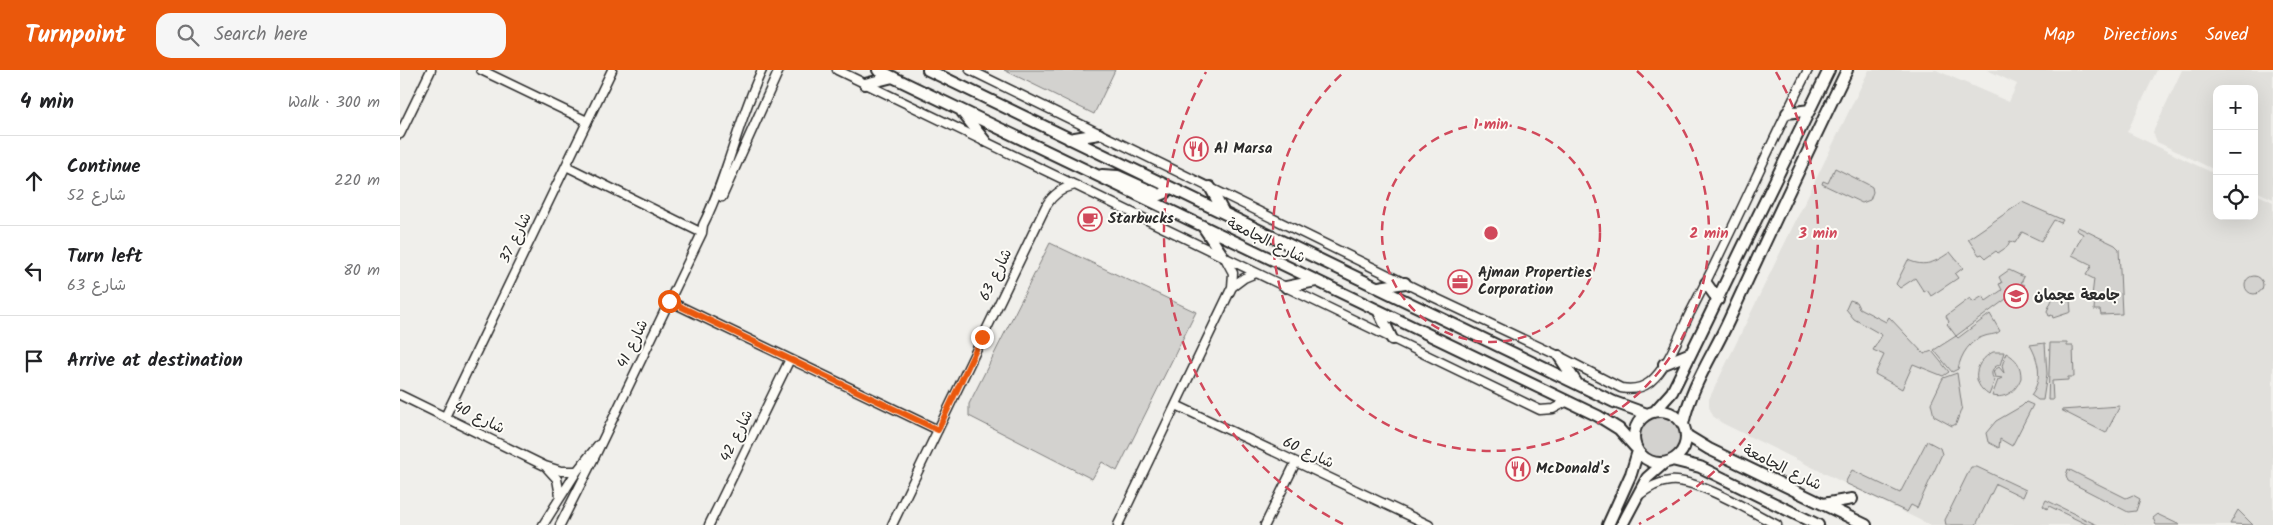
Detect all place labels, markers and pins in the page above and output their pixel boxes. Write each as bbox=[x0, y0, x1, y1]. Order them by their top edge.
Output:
restaurant icon: Al Marsa bbox=[1183, 136, 1209, 162]
place label: Al Marsa bbox=[1214, 137, 1273, 161]
cafe icon: Starbucks bbox=[1077, 206, 1103, 232]
place label: Starbucks bbox=[1108, 207, 1174, 231]
centre of rings bbox=[1482, 224, 1500, 242]
place label: Ajman Properties Corporation bbox=[1478, 261, 1592, 302]
office icon: Ajman Properties Corporation bbox=[1447, 269, 1473, 295]
school or university icon: جامعة عجمان bbox=[2003, 283, 2029, 309]
place label: جامعة عجمان bbox=[2034, 284, 2120, 308]
restaurant icon: McDonald's bbox=[1505, 456, 1531, 482]
place label: McDonald's bbox=[1536, 457, 1610, 481]

